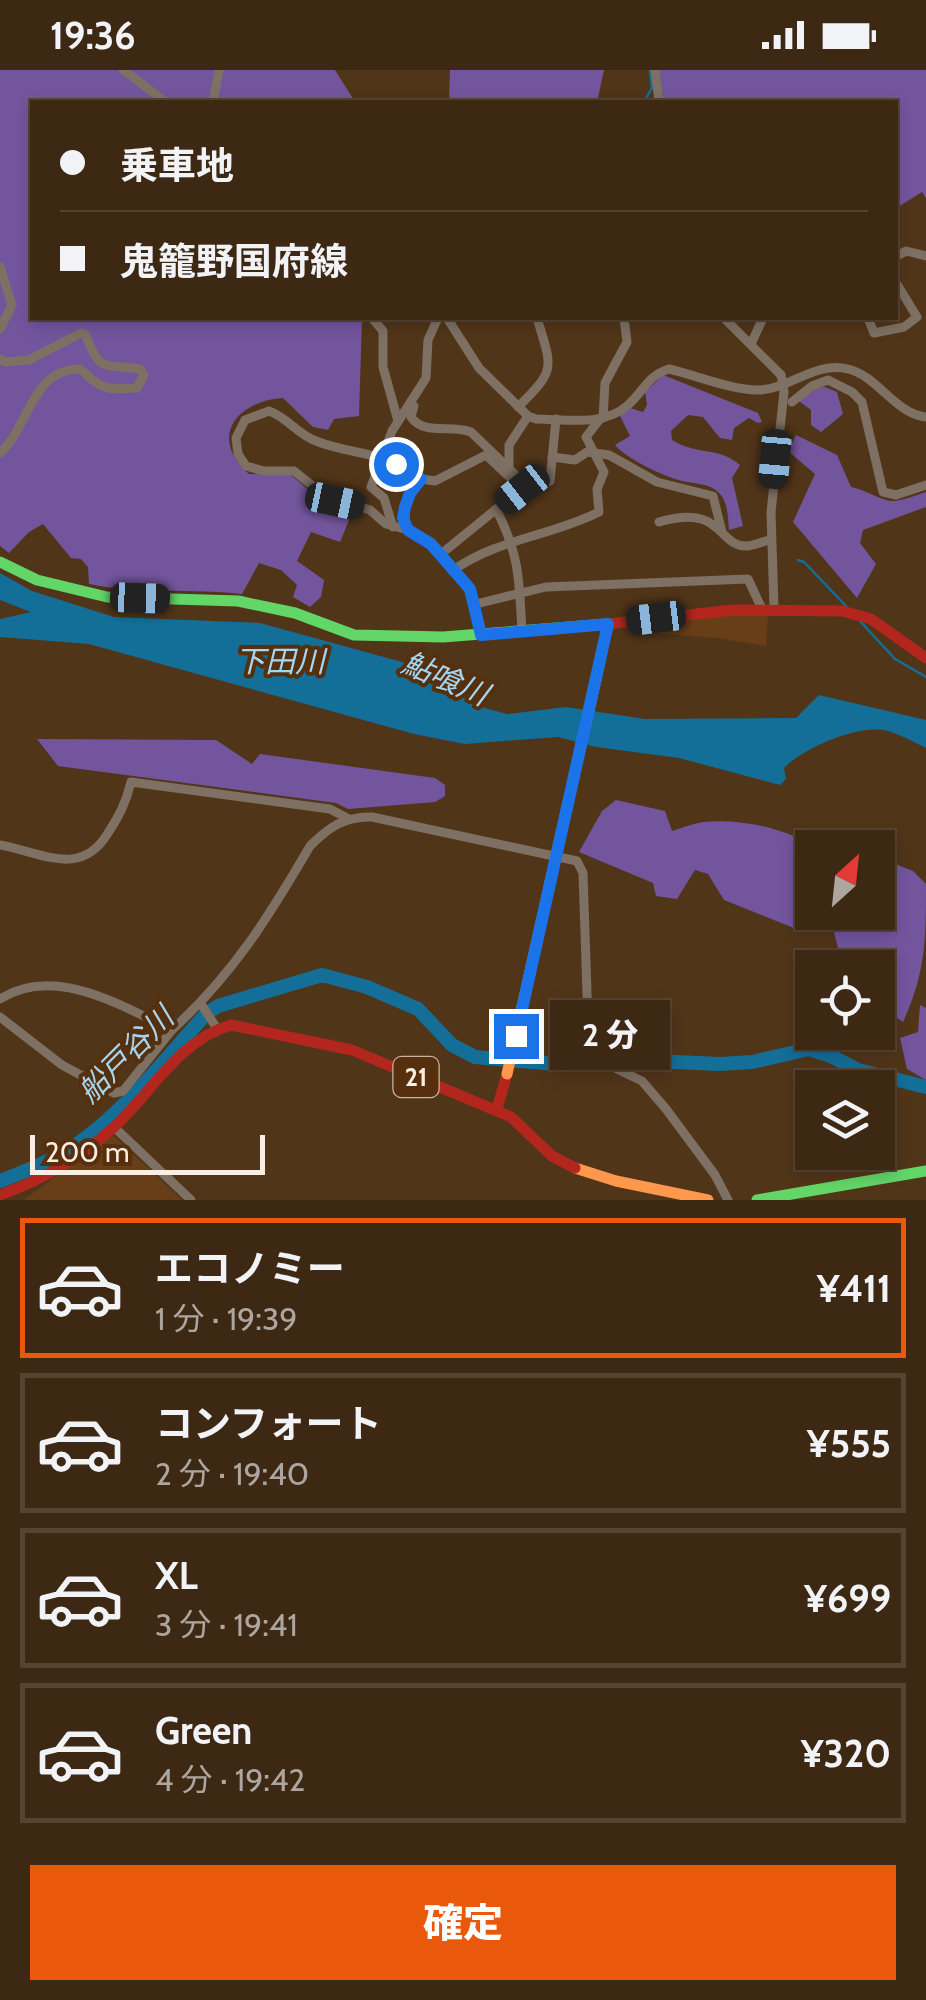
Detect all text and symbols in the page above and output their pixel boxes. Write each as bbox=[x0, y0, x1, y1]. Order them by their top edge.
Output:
text: 19:36 bbox=[50, 12, 136, 59]
text: 乗車地 bbox=[120, 142, 234, 189]
text: 鬼籠野国府線 bbox=[120, 238, 348, 285]
car bbox=[757, 428, 793, 490]
route start bbox=[374, 442, 419, 487]
car bbox=[489, 459, 555, 519]
car bbox=[303, 480, 367, 522]
car bbox=[109, 582, 171, 614]
car bbox=[624, 599, 688, 637]
water label: 下田川 bbox=[235, 643, 328, 680]
water label: 鮎喰川 bbox=[397, 644, 497, 714]
north arrow bbox=[795, 830, 895, 930]
map controls bbox=[795, 830, 895, 1170]
button: locate bbox=[795, 950, 895, 1050]
water label: 船戸谷川 bbox=[70, 997, 183, 1110]
callout: 2 分 bbox=[551, 1001, 671, 1071]
route end bbox=[494, 1014, 539, 1059]
text: 2 分 bbox=[582, 1015, 638, 1054]
road number: 21 bbox=[394, 1057, 438, 1097]
button: layers bbox=[795, 1070, 895, 1170]
scale bar bbox=[30, 1130, 265, 1174]
text: 200 m bbox=[45, 1135, 130, 1169]
icon: car bbox=[35, 1243, 125, 1333]
text: エコノミー bbox=[155, 1245, 345, 1292]
text: ¥411 bbox=[817, 1265, 891, 1312]
text: 1 分 · 19:39 bbox=[155, 1299, 297, 1338]
icon: car bbox=[35, 1398, 125, 1488]
text: コンフォート bbox=[155, 1400, 382, 1447]
text: ¥555 bbox=[807, 1420, 891, 1467]
text: 2 分 · 19:40 bbox=[155, 1454, 309, 1493]
text: XL bbox=[155, 1552, 198, 1599]
icon: car bbox=[35, 1553, 125, 1643]
text: ¥699 bbox=[804, 1575, 891, 1622]
text: 3 分 · 19:41 bbox=[155, 1605, 298, 1644]
text: Green bbox=[155, 1707, 252, 1754]
icon: car bbox=[35, 1708, 125, 1798]
text: ¥320 bbox=[801, 1730, 891, 1777]
text: 4 分 · 19:42 bbox=[155, 1760, 305, 1799]
button: 確定 bbox=[30, 1865, 896, 1980]

